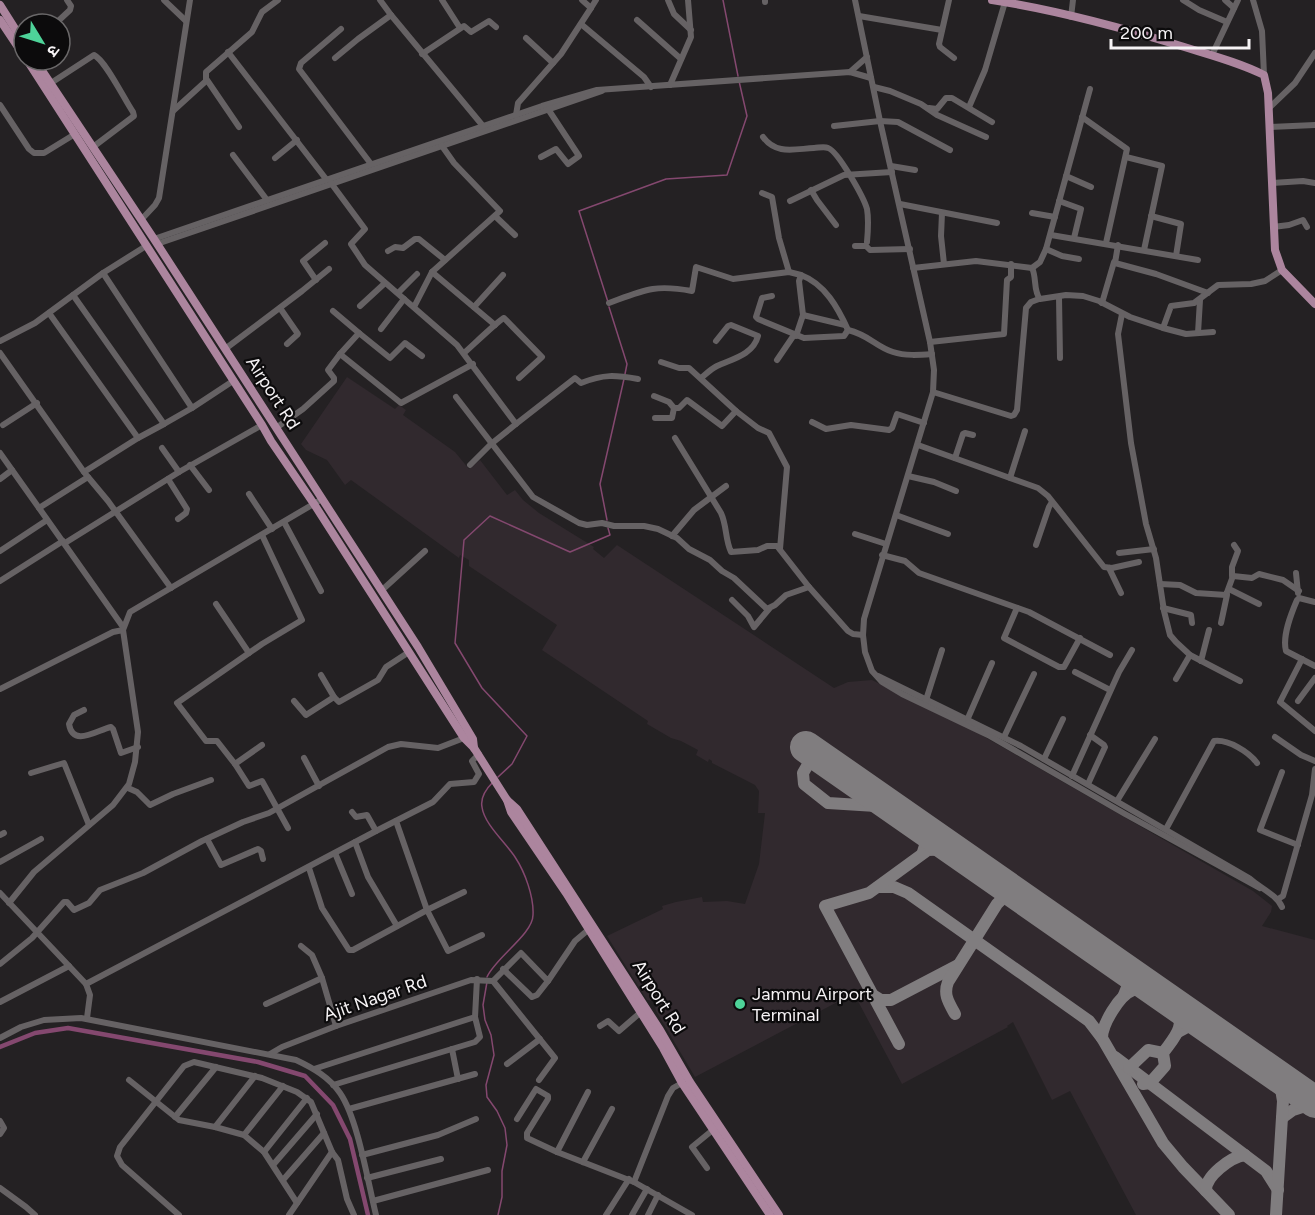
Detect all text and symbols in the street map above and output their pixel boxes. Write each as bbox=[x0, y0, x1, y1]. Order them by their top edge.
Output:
north arrow bbox=[12, 12, 72, 72]
scale bar bbox=[1111, 12, 1249, 50]
text: 200 m bbox=[1120, 22, 1173, 44]
text: उ bbox=[43, 41, 64, 61]
street label: Airport Rd bbox=[241, 352, 305, 434]
street label: Airport Rd bbox=[628, 956, 690, 1038]
street label: Ajit Nagar Rd bbox=[321, 970, 429, 1026]
place label: Jammu Airport Terminal bbox=[752, 983, 872, 1026]
marker: Jammu Airport Terminal bbox=[733, 997, 747, 1011]

